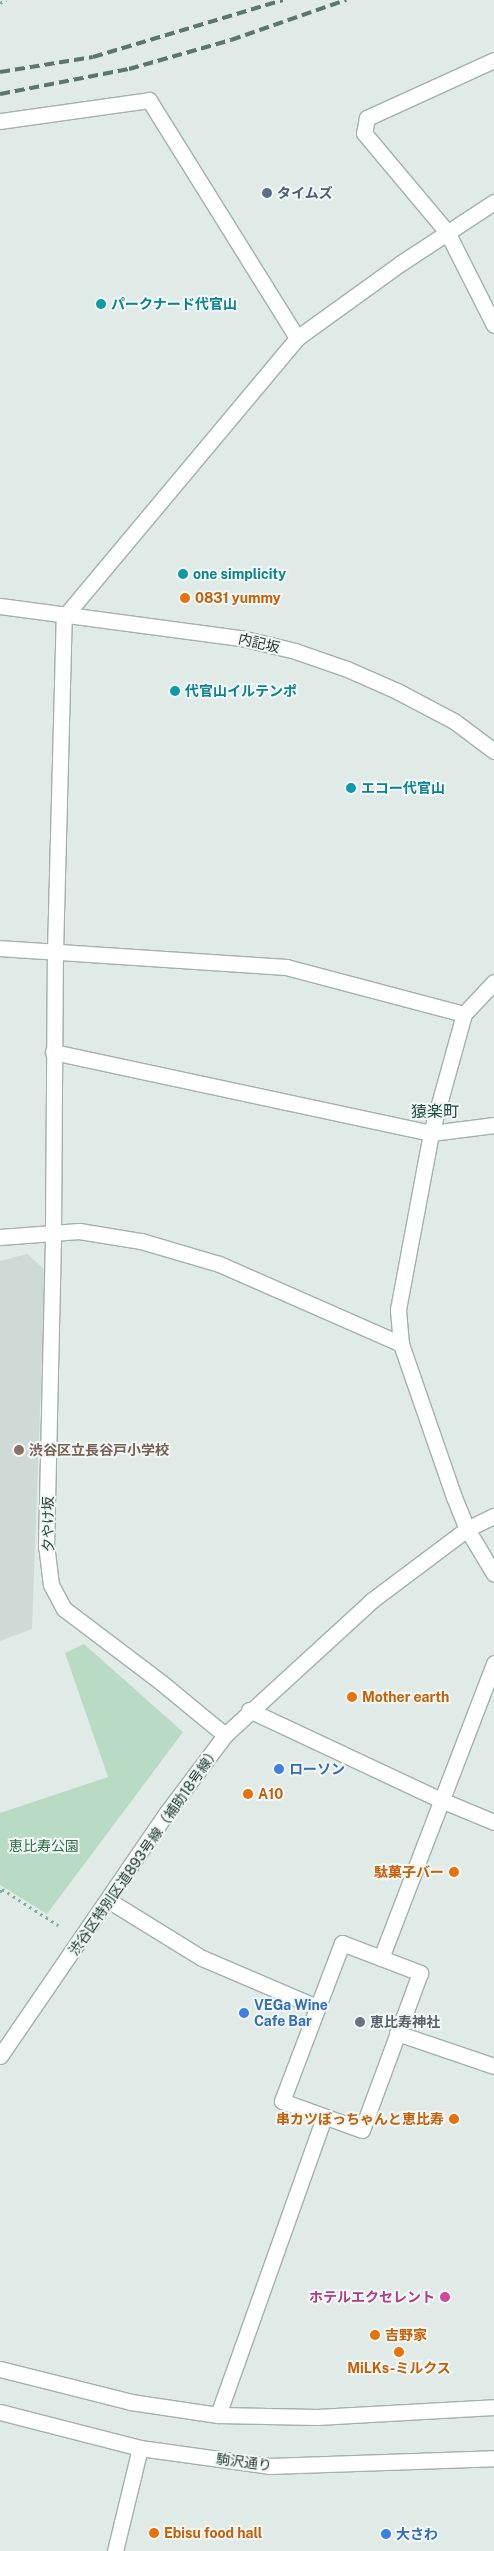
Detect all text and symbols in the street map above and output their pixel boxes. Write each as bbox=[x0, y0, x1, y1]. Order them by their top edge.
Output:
place label: タイムズ bbox=[277, 185, 333, 201]
marker: タイムズ bbox=[261, 187, 273, 199]
place label: パークナード代官山 bbox=[111, 296, 237, 312]
marker: パークナード代官山 bbox=[95, 298, 107, 310]
place label: one simplicity bbox=[193, 566, 286, 582]
marker: one simplicity bbox=[177, 568, 189, 580]
place label: 0831 yummy bbox=[195, 590, 281, 606]
marker: 0831 yummy bbox=[179, 592, 191, 604]
street label: 内記坂 bbox=[237, 630, 281, 656]
place label: 代官山イルテンポ bbox=[185, 683, 297, 699]
marker: 代官山イルテンポ bbox=[169, 685, 181, 697]
place label: エコー代官山 bbox=[361, 780, 445, 796]
marker: エコー代官山 bbox=[345, 782, 357, 794]
district label: 猿楽町 bbox=[411, 1102, 459, 1122]
place label: 渋谷区立長谷戸小学校 bbox=[29, 1442, 169, 1458]
marker: 渋谷区立長谷戸小学校 bbox=[13, 1444, 25, 1456]
street label: 夕やけ坂 bbox=[40, 1496, 56, 1552]
place label: Mother earth bbox=[362, 1689, 449, 1705]
marker: Mother earth bbox=[346, 1691, 358, 1703]
street label: 渋谷区特別区道893号線（補助18号線） bbox=[65, 1743, 223, 1959]
place label: ローソン bbox=[289, 1761, 345, 1777]
marker: ローソン bbox=[273, 1763, 285, 1775]
place label: A10 bbox=[258, 1786, 283, 1802]
marker: A10 bbox=[242, 1788, 254, 1800]
park label: 恵比寿公園 bbox=[9, 1838, 79, 1854]
place label: 駄菓子バー bbox=[374, 1864, 444, 1880]
marker: 駄菓子バー bbox=[448, 1866, 460, 1878]
place label: VEGa Wine Cafe Bar bbox=[254, 1997, 328, 2030]
marker: VEGa Wine Cafe Bar bbox=[238, 2007, 250, 2019]
place label: 恵比寿神社 bbox=[370, 2014, 440, 2030]
marker: 恵比寿神社 bbox=[354, 2016, 366, 2028]
place label: 串カツぼっちゃんと恵比寿 bbox=[276, 2111, 444, 2127]
marker: 串カツぼっちゃんと恵比寿 bbox=[448, 2113, 460, 2125]
place label: ホテルエクセレント bbox=[309, 2289, 435, 2305]
marker: ホテルエクセレント bbox=[439, 2291, 451, 2303]
place label: 吉野家 bbox=[385, 2327, 427, 2343]
marker: 吉野家 bbox=[369, 2329, 381, 2341]
marker: MiLKs-ミルクス bbox=[393, 2346, 405, 2358]
place label: MiLKs-ミルクス bbox=[347, 2360, 451, 2376]
street label: 駒沢通り bbox=[215, 2450, 273, 2474]
place label: Ebisu food hall bbox=[164, 2525, 262, 2541]
place label: 大さわ bbox=[396, 2526, 438, 2542]
marker: Ebisu food hall bbox=[148, 2527, 160, 2539]
marker: 大さわ bbox=[380, 2528, 392, 2540]

